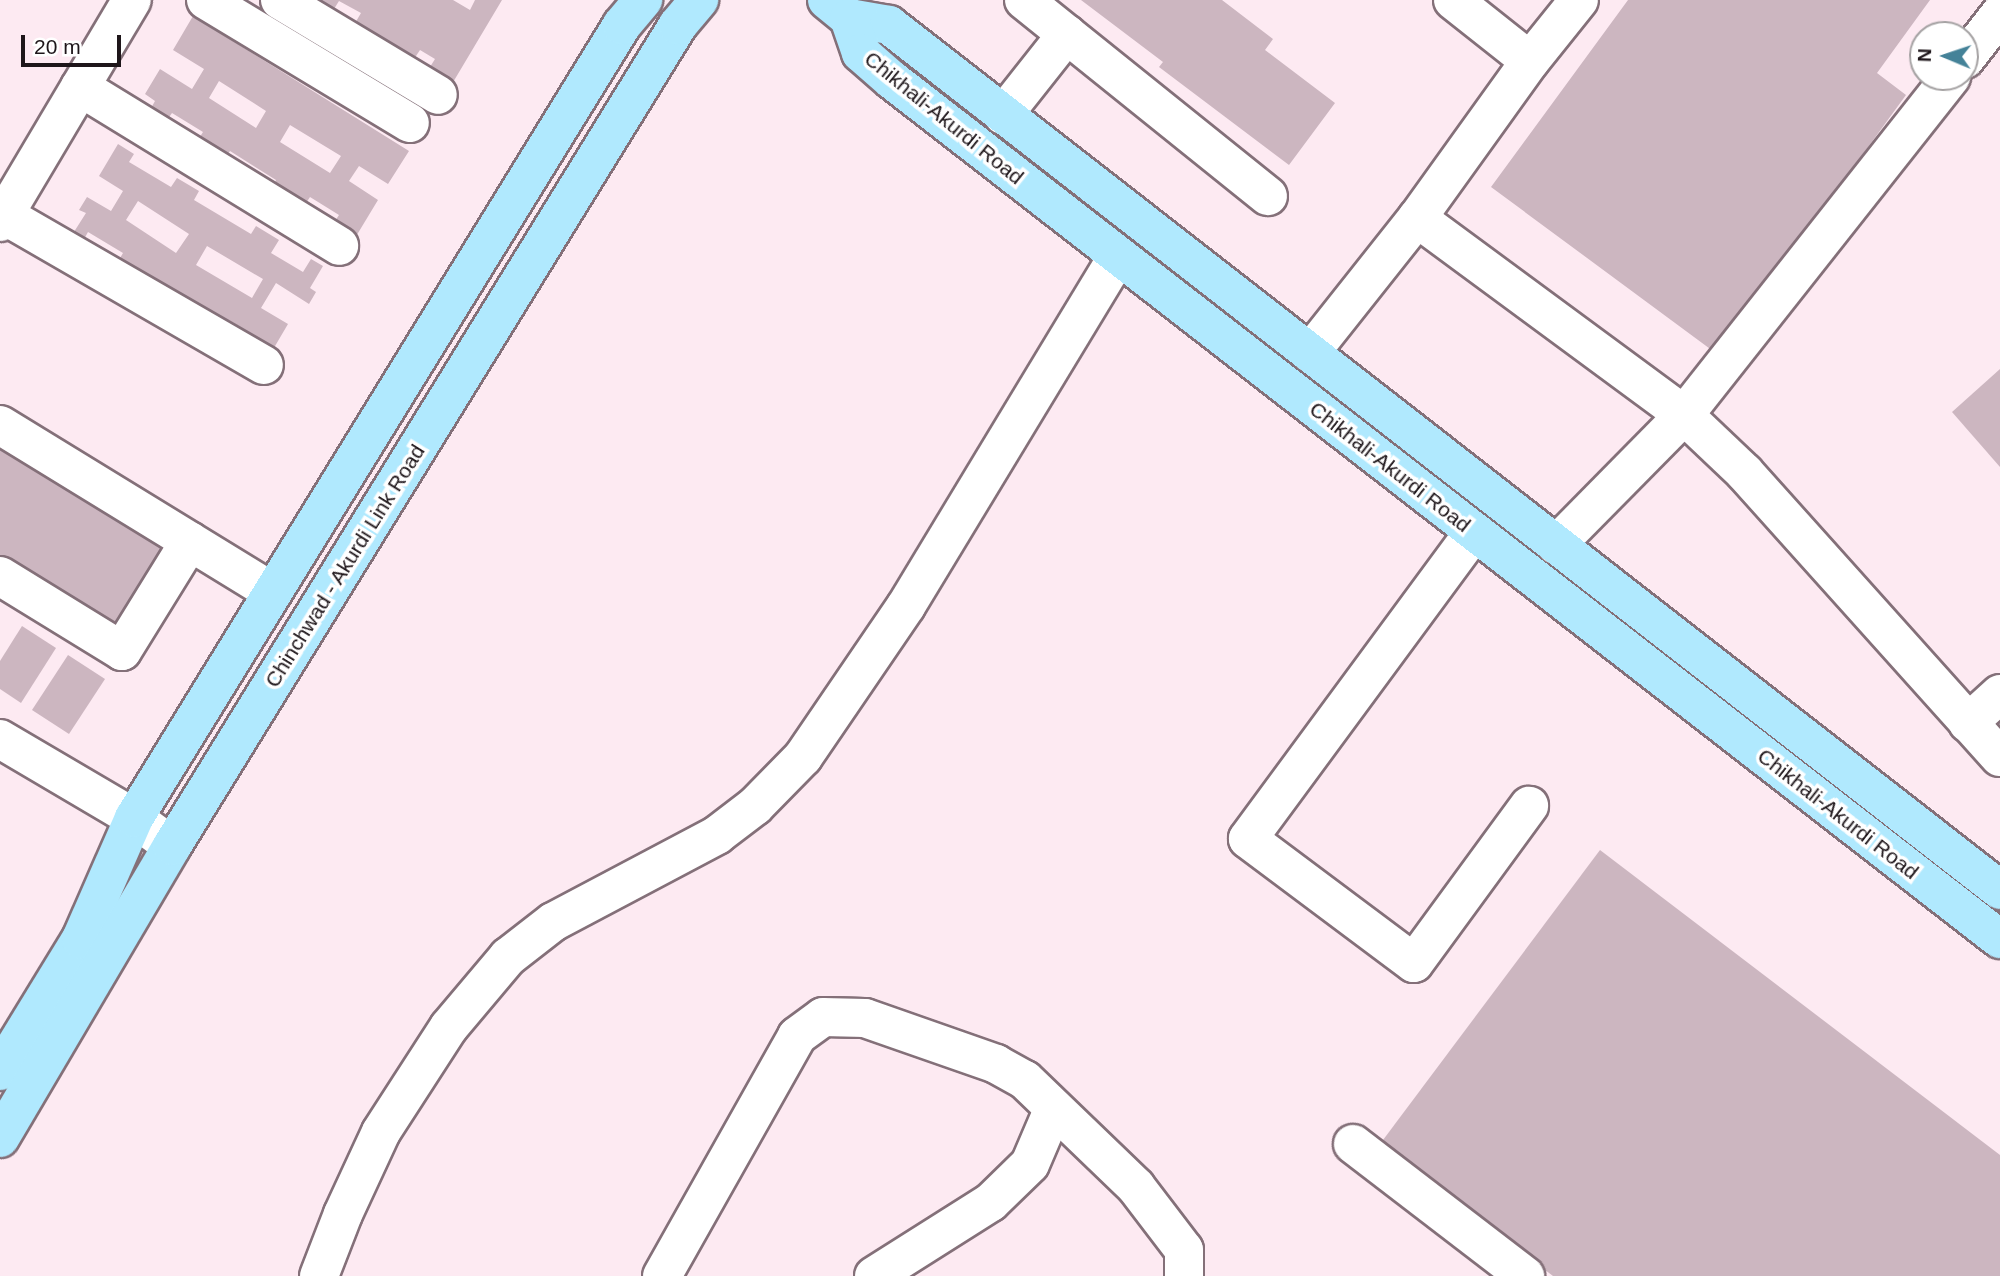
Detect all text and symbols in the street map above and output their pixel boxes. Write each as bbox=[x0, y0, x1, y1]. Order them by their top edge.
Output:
scale bar bbox=[24, 21, 124, 65]
north arrow bbox=[1909, 21, 1979, 91]
text: 20 m bbox=[34, 35, 81, 58]
street label: Chikhali-Akurdi Road bbox=[859, 46, 1029, 190]
text: N bbox=[1914, 48, 1935, 63]
street label: Chikhali-Akurdi Road bbox=[1305, 396, 1475, 538]
street label: Chinchwad - Akurdi Link Road bbox=[259, 440, 431, 692]
street label: Chikhali-Akurdi Road bbox=[1753, 743, 1923, 885]

